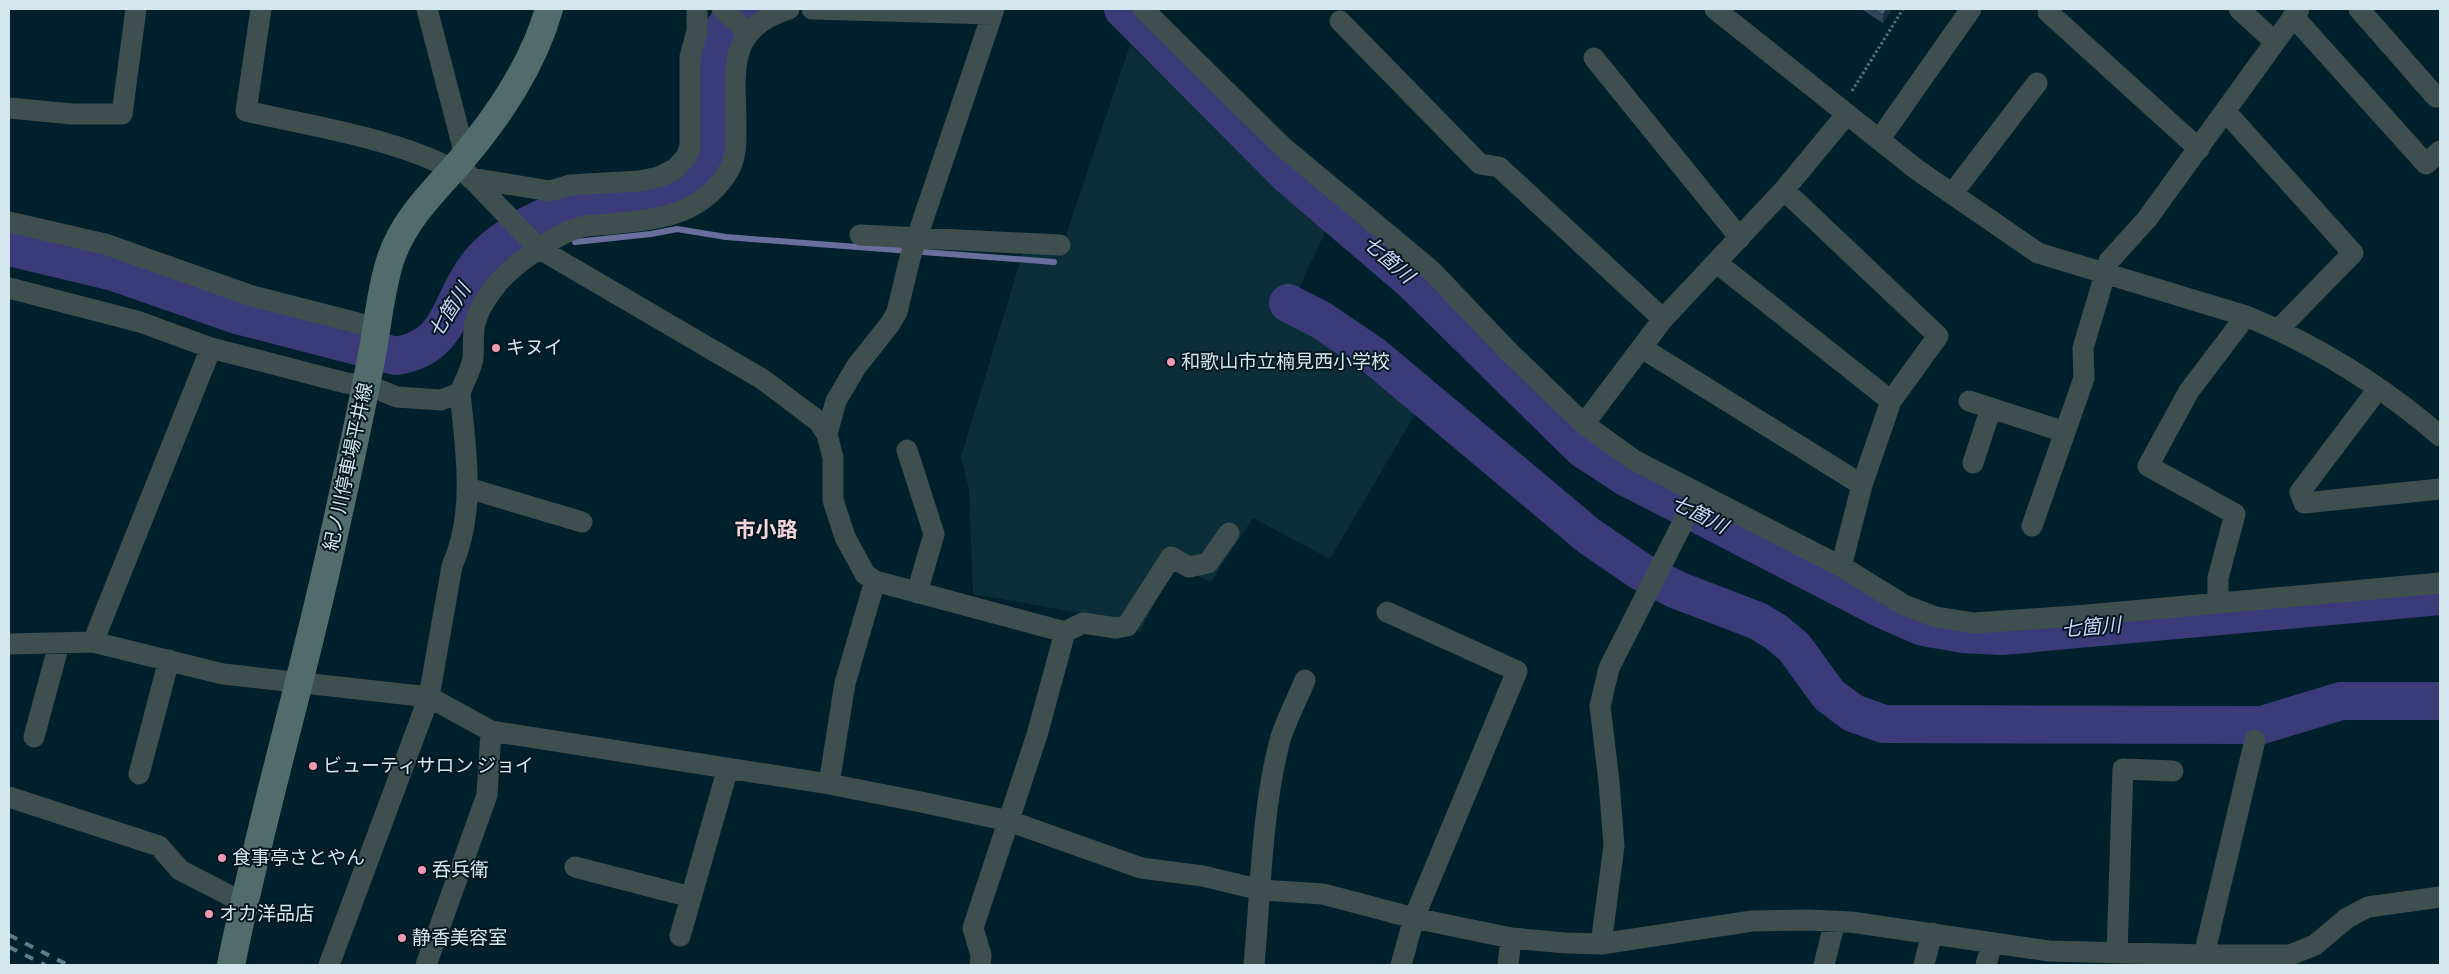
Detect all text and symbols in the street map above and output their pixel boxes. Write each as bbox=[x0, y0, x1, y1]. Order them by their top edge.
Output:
water label: 七箇川 bbox=[1357, 231, 1420, 290]
water label: 七箇川 bbox=[424, 278, 477, 343]
place label: キヌイ bbox=[506, 337, 563, 360]
marker: キヌイ bbox=[490, 342, 502, 354]
place label: 和歌山市立楠見西小学校 bbox=[1181, 351, 1390, 374]
marker: 和歌山市立楠見西小学校 bbox=[1165, 356, 1177, 368]
street label: 紀ノ川停車場平井線 bbox=[320, 381, 378, 553]
water label: 七箇川 bbox=[1667, 491, 1733, 540]
district label: 市小路 bbox=[735, 518, 798, 543]
water label: 七箇川 bbox=[2060, 613, 2124, 643]
place label: ビューティサロン ジョイ bbox=[323, 755, 534, 778]
marker: ビューティサロン ジョイ bbox=[307, 760, 319, 772]
place label: 食事亭さとやん bbox=[232, 847, 365, 870]
marker: 食事亭さとやん bbox=[216, 852, 228, 864]
place label: 呑兵衛 bbox=[432, 859, 489, 882]
marker: 呑兵衛 bbox=[416, 864, 428, 876]
place label: オカ洋品店 bbox=[219, 903, 314, 926]
marker: オカ洋品店 bbox=[203, 908, 215, 920]
place label: 静香美容室 bbox=[412, 927, 507, 950]
marker: 静香美容室 bbox=[396, 932, 408, 944]

